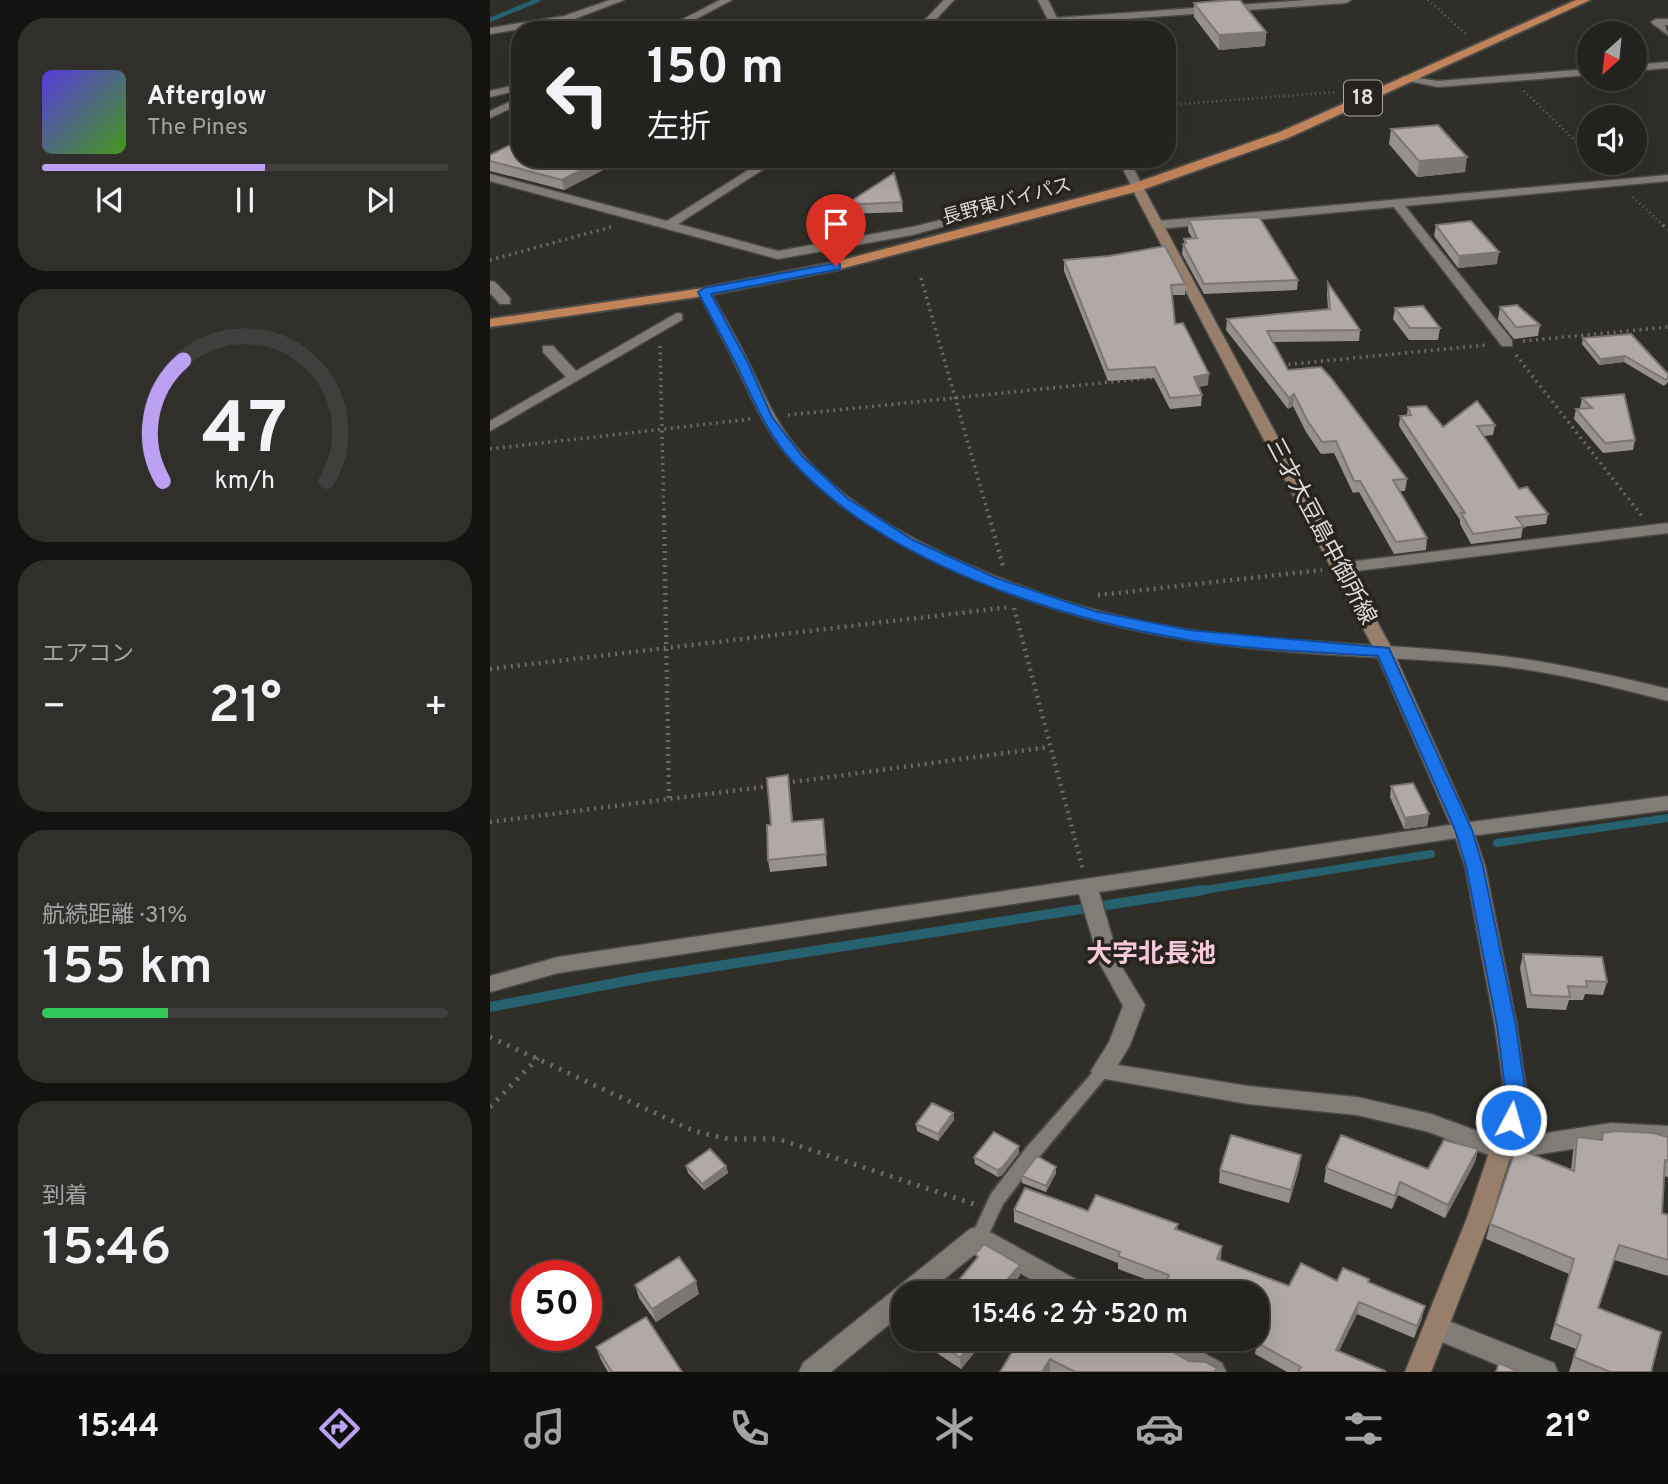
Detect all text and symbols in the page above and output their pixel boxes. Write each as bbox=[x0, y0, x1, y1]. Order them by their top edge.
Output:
north arrow bbox=[1577, 21, 1647, 91]
map controls bbox=[1577, 21, 1647, 175]
text: 150 m bbox=[647, 39, 784, 101]
icon: left bbox=[532, 49, 623, 140]
road number: 18 bbox=[1344, 80, 1382, 116]
text: Afterglow bbox=[147, 81, 267, 114]
button: sound bbox=[1577, 105, 1647, 175]
text: 左折 bbox=[647, 109, 711, 149]
text: The Pines bbox=[147, 114, 248, 143]
street label: 長野東バイパス bbox=[940, 173, 1074, 231]
icon: previous bbox=[91, 181, 129, 219]
icon: pause bbox=[226, 181, 264, 219]
icon: next bbox=[361, 181, 399, 219]
pin bbox=[806, 194, 866, 266]
icon: arrive bbox=[817, 205, 855, 243]
text: 47 bbox=[202, 388, 288, 480]
street label: 三才大豆島中御所線 bbox=[1259, 434, 1381, 630]
text: km/h bbox=[215, 466, 275, 498]
text: エアコン bbox=[42, 641, 134, 670]
text: 21° bbox=[208, 675, 282, 741]
text: − bbox=[42, 684, 67, 733]
text: + bbox=[423, 684, 448, 733]
text: 航続距離 · 31% bbox=[42, 902, 187, 931]
text: 155 km bbox=[42, 936, 213, 1002]
district label: 大字北長池 bbox=[1086, 939, 1216, 972]
position arrow bbox=[1474, 1083, 1548, 1157]
text: 到着 bbox=[42, 1183, 88, 1212]
text: 15:46 bbox=[42, 1217, 171, 1283]
speed limit sign: 50 bbox=[511, 1260, 602, 1351]
text: 15:46 · 2 分 · 520 m bbox=[972, 1299, 1188, 1332]
icon: directions bbox=[315, 1404, 364, 1453]
icon: music bbox=[520, 1404, 569, 1453]
icon: phone bbox=[725, 1404, 774, 1453]
icon: climate bbox=[930, 1404, 979, 1453]
icon: car bbox=[1135, 1404, 1184, 1453]
icon: filters bbox=[1339, 1404, 1388, 1453]
text: 15:44 bbox=[78, 1408, 159, 1448]
text: 21° bbox=[1544, 1408, 1590, 1448]

